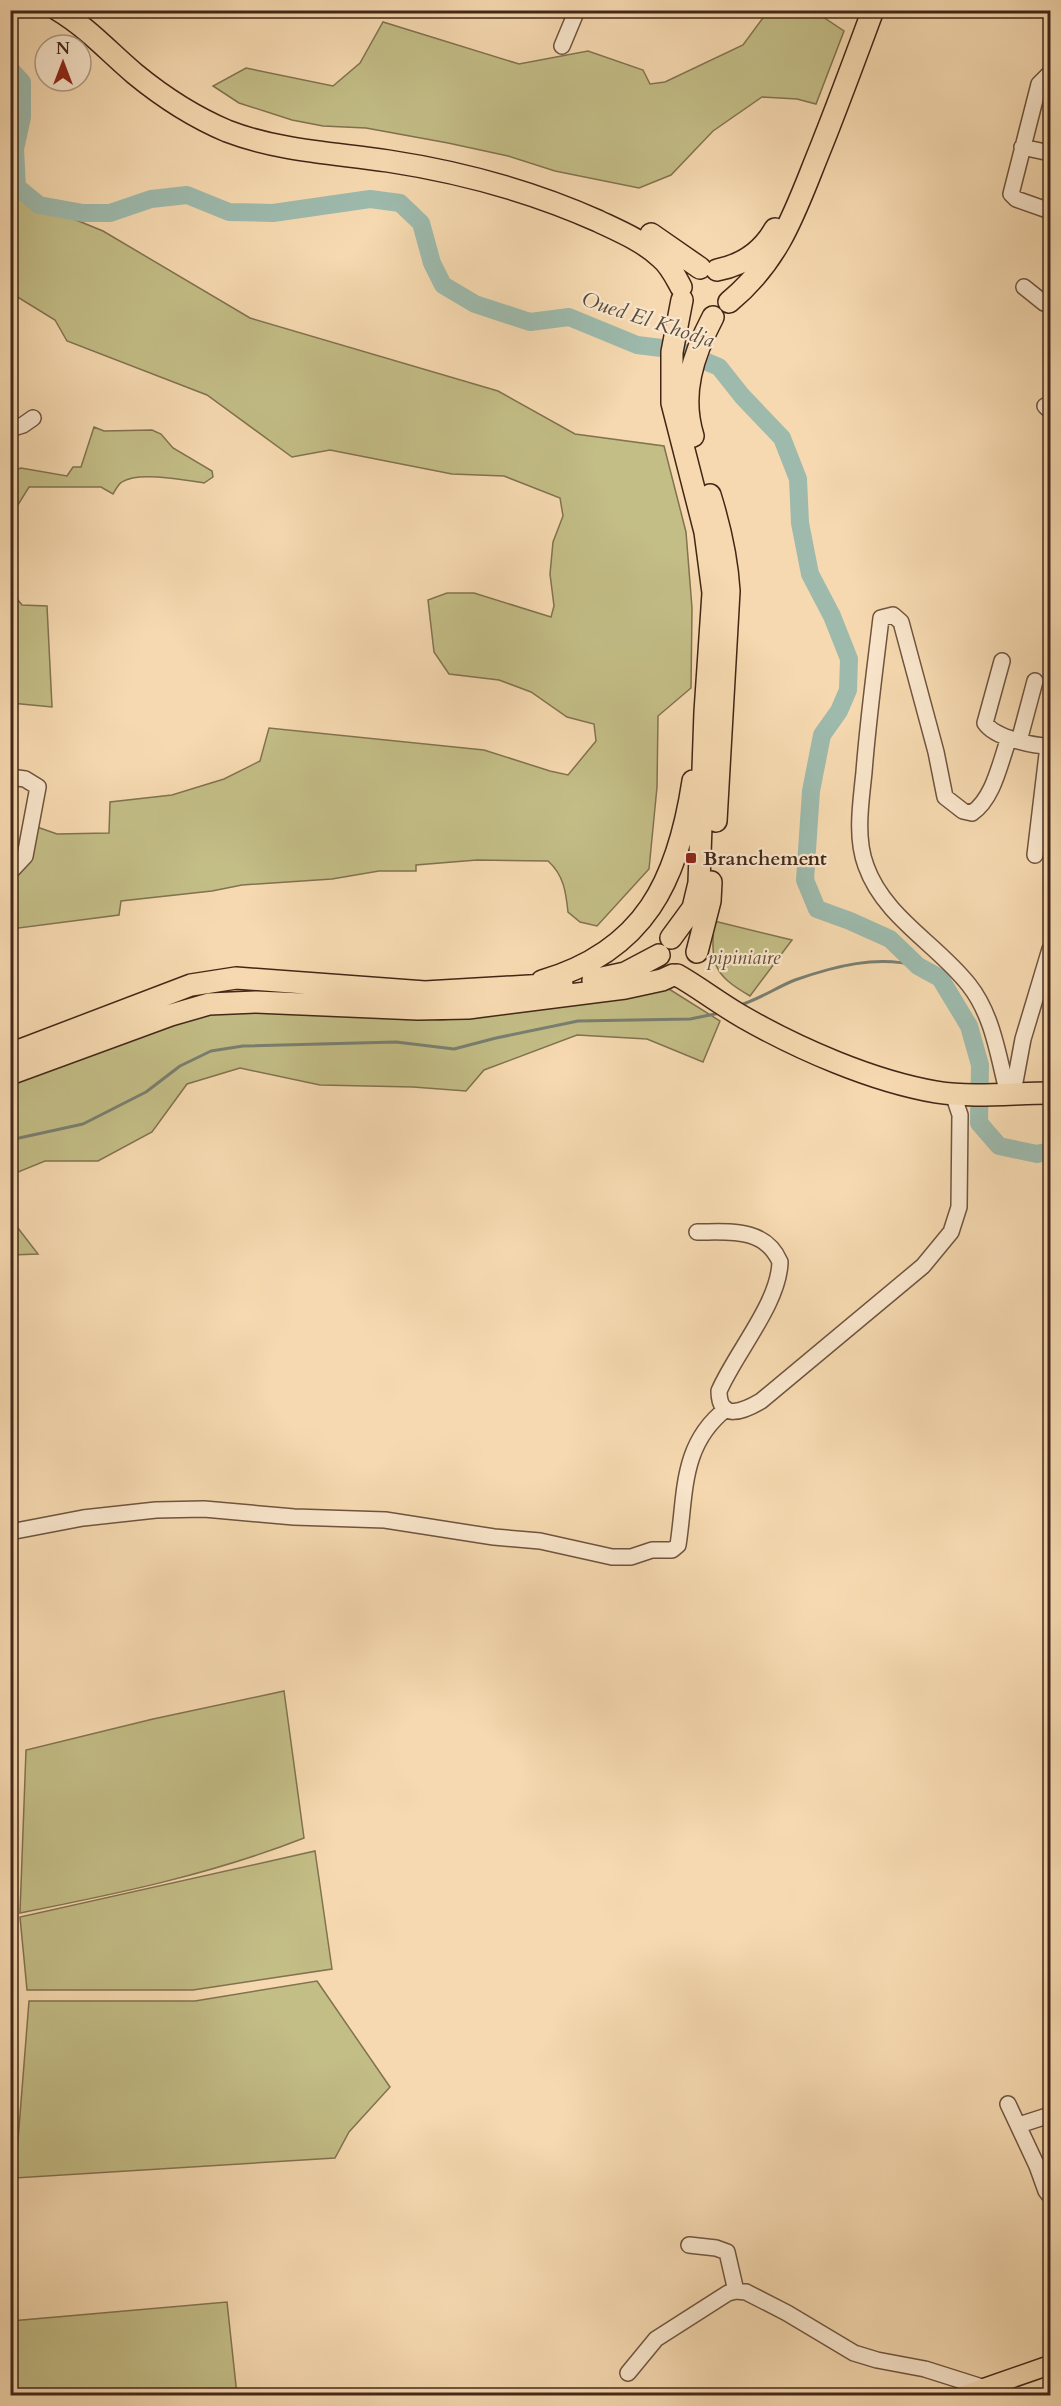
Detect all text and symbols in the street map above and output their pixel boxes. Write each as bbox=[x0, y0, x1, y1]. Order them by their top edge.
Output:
north arrow bbox=[33, 33, 93, 93]
text: N bbox=[56, 38, 70, 60]
water label: Oued El Khodja bbox=[578, 285, 718, 355]
place label: Branchement bbox=[703, 845, 827, 872]
marker: Branchement bbox=[684, 851, 698, 865]
park label: pipiniaire bbox=[705, 944, 781, 971]

